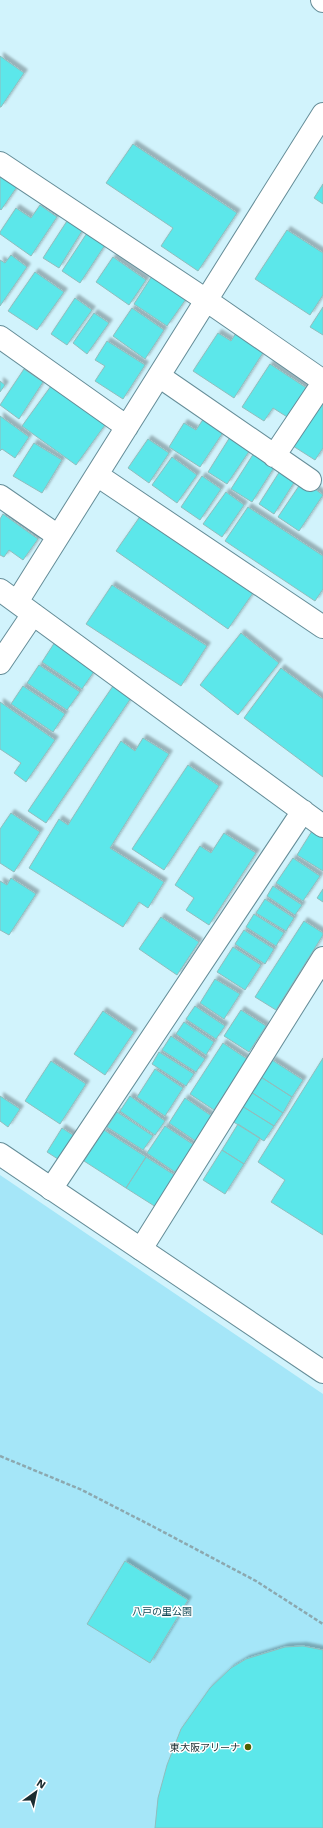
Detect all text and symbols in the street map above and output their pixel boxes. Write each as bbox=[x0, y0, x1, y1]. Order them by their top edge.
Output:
park label: 八戸の里公園 bbox=[132, 1606, 192, 1617]
place label: 東大阪アリーナ bbox=[170, 1742, 240, 1753]
marker: 東大阪アリーナ bbox=[243, 1742, 253, 1752]
north arrow bbox=[16, 1772, 56, 1812]
text: N bbox=[34, 1776, 48, 1792]

